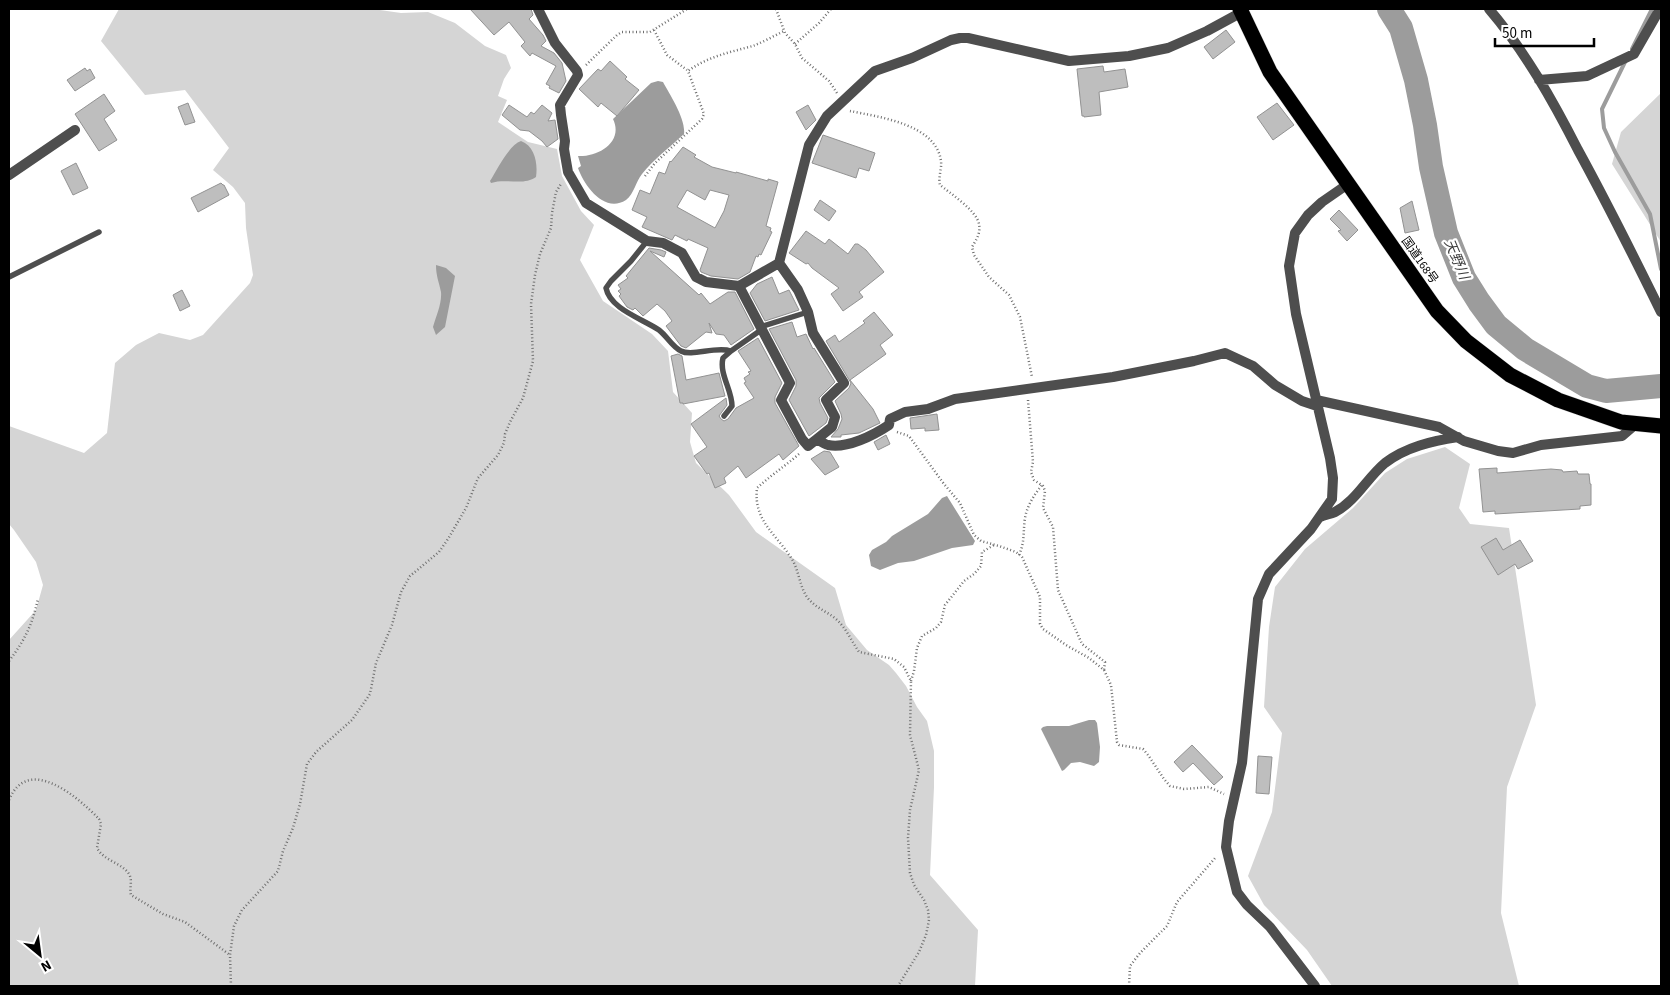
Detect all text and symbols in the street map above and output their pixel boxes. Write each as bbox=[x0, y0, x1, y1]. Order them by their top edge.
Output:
scale bar bbox=[1495, 15, 1594, 47]
text: 50 m bbox=[1502, 23, 1532, 44]
street label: 国道168号 bbox=[1397, 233, 1442, 287]
water label: 天野川 bbox=[1439, 236, 1474, 284]
north arrow bbox=[15, 930, 65, 980]
text: N bbox=[37, 954, 55, 976]

